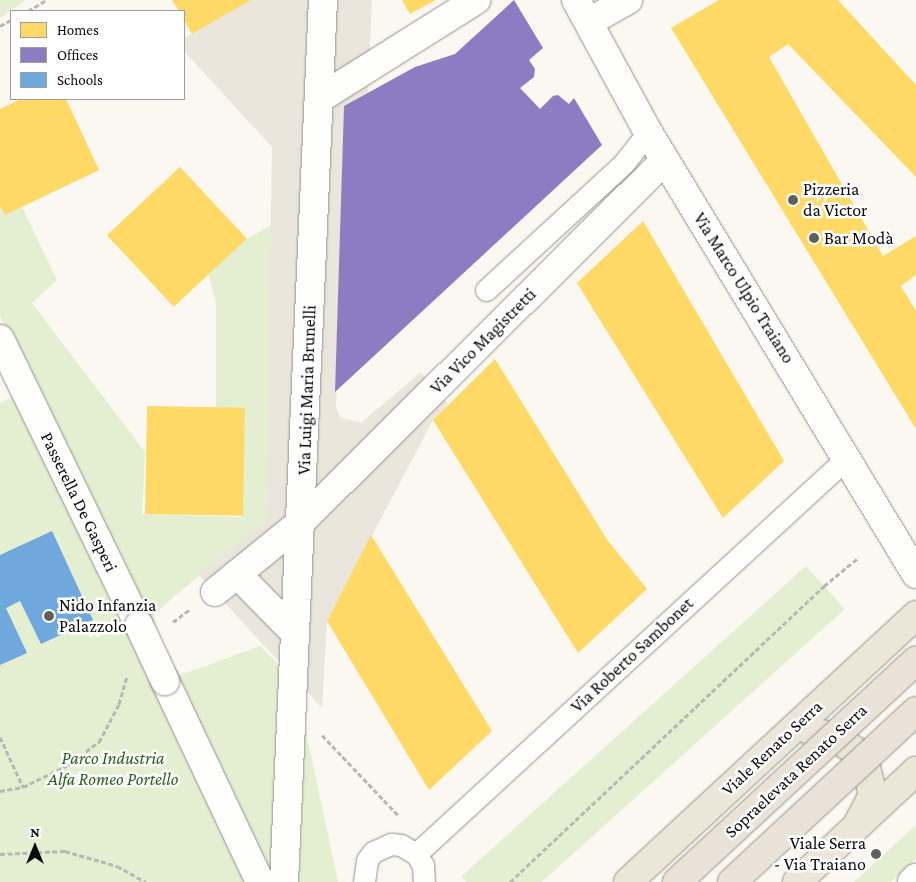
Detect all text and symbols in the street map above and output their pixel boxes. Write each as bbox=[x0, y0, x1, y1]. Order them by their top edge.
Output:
legend bbox=[10, 10, 185, 100]
text: Homes bbox=[57, 22, 99, 38]
text: Offices bbox=[57, 47, 98, 63]
text: Schools bbox=[57, 72, 103, 88]
place label: Pizzeria da Victor bbox=[803, 179, 868, 222]
marker: Pizzeria da Victor bbox=[787, 194, 799, 206]
street label: Via Marco Ulpio Traiano bbox=[689, 208, 799, 368]
place label: Bar Modà bbox=[824, 227, 894, 249]
marker: Bar Modà bbox=[808, 232, 820, 244]
street label: Via Vico Magistretti bbox=[425, 283, 541, 399]
street label: Via Luigi Maria Brunelli bbox=[293, 305, 321, 475]
street label: Passerella De Gasperi bbox=[36, 429, 122, 575]
street label: Via Roberto Sambonet bbox=[566, 593, 698, 717]
place label: Nido Infanzia Palazzolo bbox=[59, 595, 156, 638]
marker: Nido Infanzia Palazzolo bbox=[43, 610, 55, 622]
street label: Viale Renato Serra bbox=[717, 696, 827, 800]
street label: Sopraelevata Renato Serra bbox=[720, 699, 872, 843]
park label: Parco Industria Alfa Romeo Portello bbox=[48, 748, 178, 791]
north arrow bbox=[10, 822, 60, 872]
text: N bbox=[30, 824, 40, 840]
place label: Viale Serra - Via Traiano bbox=[774, 833, 866, 876]
marker: Viale Serra - Via Traiano bbox=[870, 848, 882, 860]

